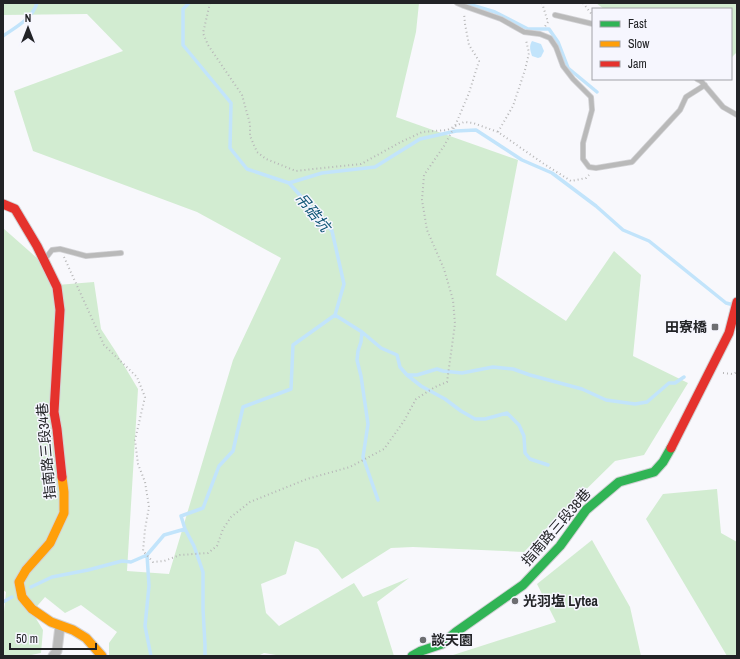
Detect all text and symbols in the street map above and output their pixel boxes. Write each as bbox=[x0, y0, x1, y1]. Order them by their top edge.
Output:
north arrow bbox=[8, 8, 48, 48]
legend bbox=[592, 8, 732, 80]
text: N bbox=[25, 11, 31, 25]
text: Fast bbox=[628, 16, 647, 32]
text: Slow bbox=[628, 36, 650, 52]
text: Jam bbox=[628, 56, 647, 72]
water label: 吊硞坑 bbox=[290, 188, 337, 238]
place label: 田寮橋 bbox=[665, 318, 707, 336]
marker: 田寮橋 bbox=[710, 322, 720, 332]
street label: 指南路三段34巷 bbox=[33, 402, 59, 500]
street label: 指南路三段38巷 bbox=[517, 485, 595, 569]
place label: 光羽塩 Lytea bbox=[523, 592, 598, 610]
marker: 光羽塩 Lytea bbox=[510, 596, 520, 606]
scale bar bbox=[10, 625, 96, 651]
text: 50 m bbox=[16, 631, 38, 647]
place label: 談天園 bbox=[431, 631, 473, 649]
marker: 談天園 bbox=[418, 635, 428, 645]

